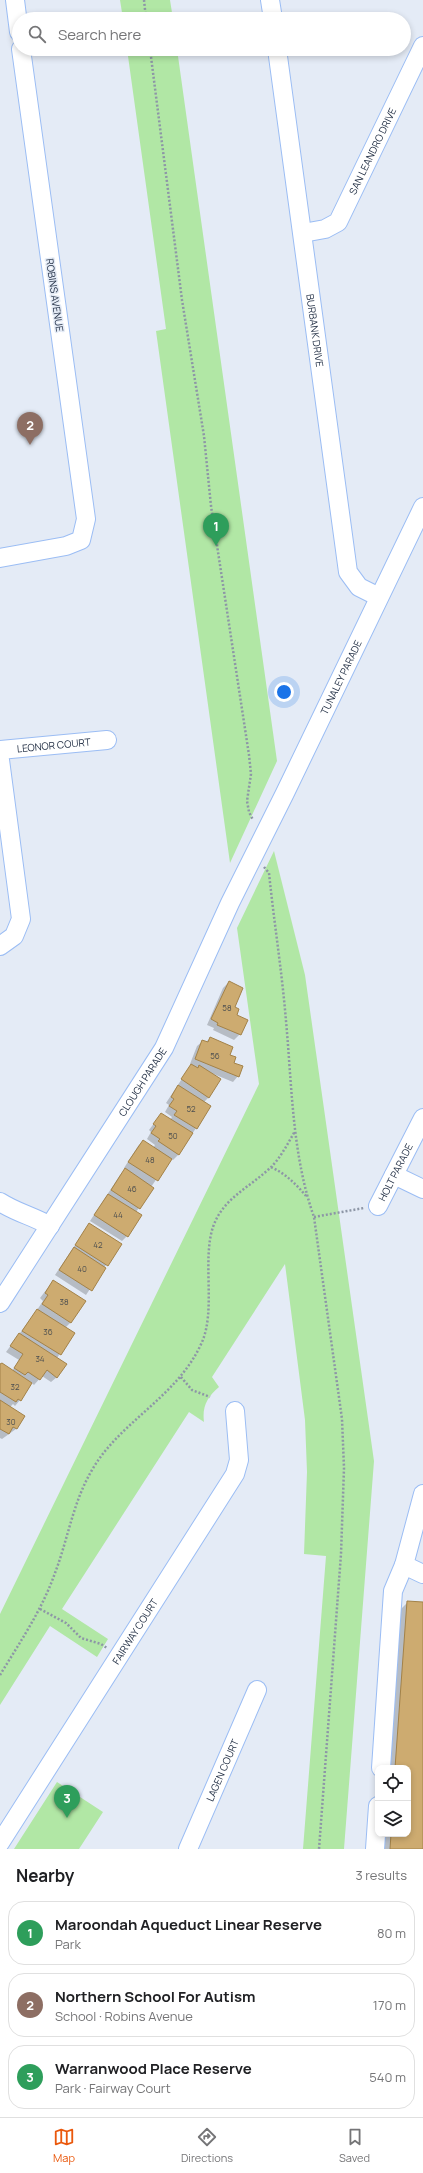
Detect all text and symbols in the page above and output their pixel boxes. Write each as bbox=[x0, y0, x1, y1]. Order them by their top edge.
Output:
search box bbox=[12, 12, 411, 56]
icon: search bbox=[26, 23, 48, 45]
text: Search here bbox=[58, 24, 141, 45]
street label: SAN LEANDRO DRIVE bbox=[345, 105, 399, 197]
street label: ROBINS AVENUE bbox=[43, 257, 67, 333]
street label: BURBANK DRIVE bbox=[303, 293, 327, 368]
pin: 2 bbox=[17, 412, 43, 445]
pin: 1 bbox=[203, 513, 229, 546]
street label: TUNALEY PARADE bbox=[317, 637, 365, 717]
your location bbox=[274, 682, 294, 702]
street label: LEONOR COURT bbox=[16, 735, 91, 755]
house number: 58 bbox=[222, 1002, 232, 1013]
street label: CLOUGH PARADE bbox=[115, 1044, 170, 1119]
house number: 56 bbox=[210, 1050, 220, 1061]
house number: 52 bbox=[187, 1103, 196, 1114]
house number: 50 bbox=[168, 1130, 178, 1141]
street label: HOLT PARADE bbox=[375, 1141, 416, 1203]
house number: 48 bbox=[145, 1154, 155, 1165]
house number: 46 bbox=[127, 1183, 137, 1194]
house number: 44 bbox=[113, 1209, 123, 1220]
house number: 42 bbox=[93, 1239, 103, 1250]
house number: 40 bbox=[77, 1263, 87, 1274]
house number: 38 bbox=[59, 1296, 69, 1307]
house number: 36 bbox=[43, 1326, 53, 1337]
house number: 34 bbox=[35, 1353, 45, 1364]
house number: 32 bbox=[11, 1381, 20, 1392]
house number: 30 bbox=[6, 1416, 16, 1427]
street label: FAIRWAY COURT bbox=[109, 1596, 161, 1667]
street label: LAGEN COURT bbox=[203, 1737, 242, 1803]
map controls bbox=[375, 1765, 411, 1837]
button: locate bbox=[375, 1765, 411, 1801]
pin: 3 bbox=[54, 1785, 80, 1818]
button: layers bbox=[375, 1801, 411, 1837]
text: Nearby bbox=[16, 1864, 74, 1887]
text: 3 results bbox=[355, 1866, 407, 1884]
text: Maroondah Aqueduct Linear Reserve bbox=[55, 1914, 322, 1935]
text: 1 bbox=[27, 1924, 33, 1942]
text: 80 m bbox=[377, 1924, 406, 1942]
text: Park bbox=[55, 1935, 81, 1953]
text: Northern School For Autism bbox=[55, 1986, 256, 2007]
text: 2 bbox=[26, 1996, 34, 2014]
text: 170 m bbox=[373, 1996, 406, 2014]
text: School · Robins Avenue bbox=[55, 2007, 193, 2025]
text: Warranwood Place Reserve bbox=[55, 2058, 252, 2079]
text: 3 bbox=[26, 2068, 34, 2086]
text: 540 m bbox=[369, 2068, 406, 2086]
text: Park · Fairway Court bbox=[55, 2079, 171, 2097]
tab: Map bbox=[53, 2126, 75, 2165]
tab: Directions bbox=[181, 2126, 233, 2165]
tab: Saved bbox=[339, 2126, 370, 2165]

